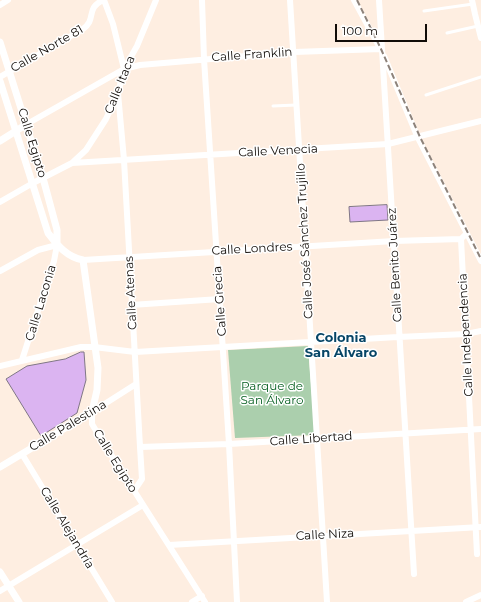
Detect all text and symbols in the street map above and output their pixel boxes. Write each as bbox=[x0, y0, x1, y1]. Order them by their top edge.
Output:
scale bar bbox=[337, 16, 429, 42]
street label: Calle Norte 81 bbox=[8, 22, 86, 76]
text: 100 m bbox=[342, 23, 378, 38]
street label: Calle Franklin bbox=[211, 45, 293, 65]
street label: Calle Itaca bbox=[102, 54, 138, 116]
street label: Calle Egipto bbox=[15, 106, 49, 180]
street label: Calle Venecia bbox=[238, 142, 318, 160]
street label: Calle José Sánchez Trujillo bbox=[294, 163, 316, 319]
street label: Calle Benito Juárez bbox=[385, 208, 405, 322]
street label: Calle Londres bbox=[211, 240, 293, 258]
street label: Calle Atenas bbox=[122, 256, 140, 330]
street label: Calle Laconia bbox=[23, 263, 59, 343]
street label: Calle Grecia bbox=[210, 265, 230, 337]
street label: Calle Independencia bbox=[456, 273, 476, 397]
district label: Colonia San Álvaro bbox=[305, 330, 377, 361]
park label: Parque de San Álvaro bbox=[240, 379, 304, 407]
street label: Calle Palestina bbox=[27, 397, 109, 455]
street label: Calle Egipto bbox=[90, 427, 140, 495]
street label: Calle Libertad bbox=[269, 429, 353, 449]
street label: Calle Alejandría bbox=[37, 484, 97, 572]
street label: Calle Niza bbox=[295, 526, 355, 544]

